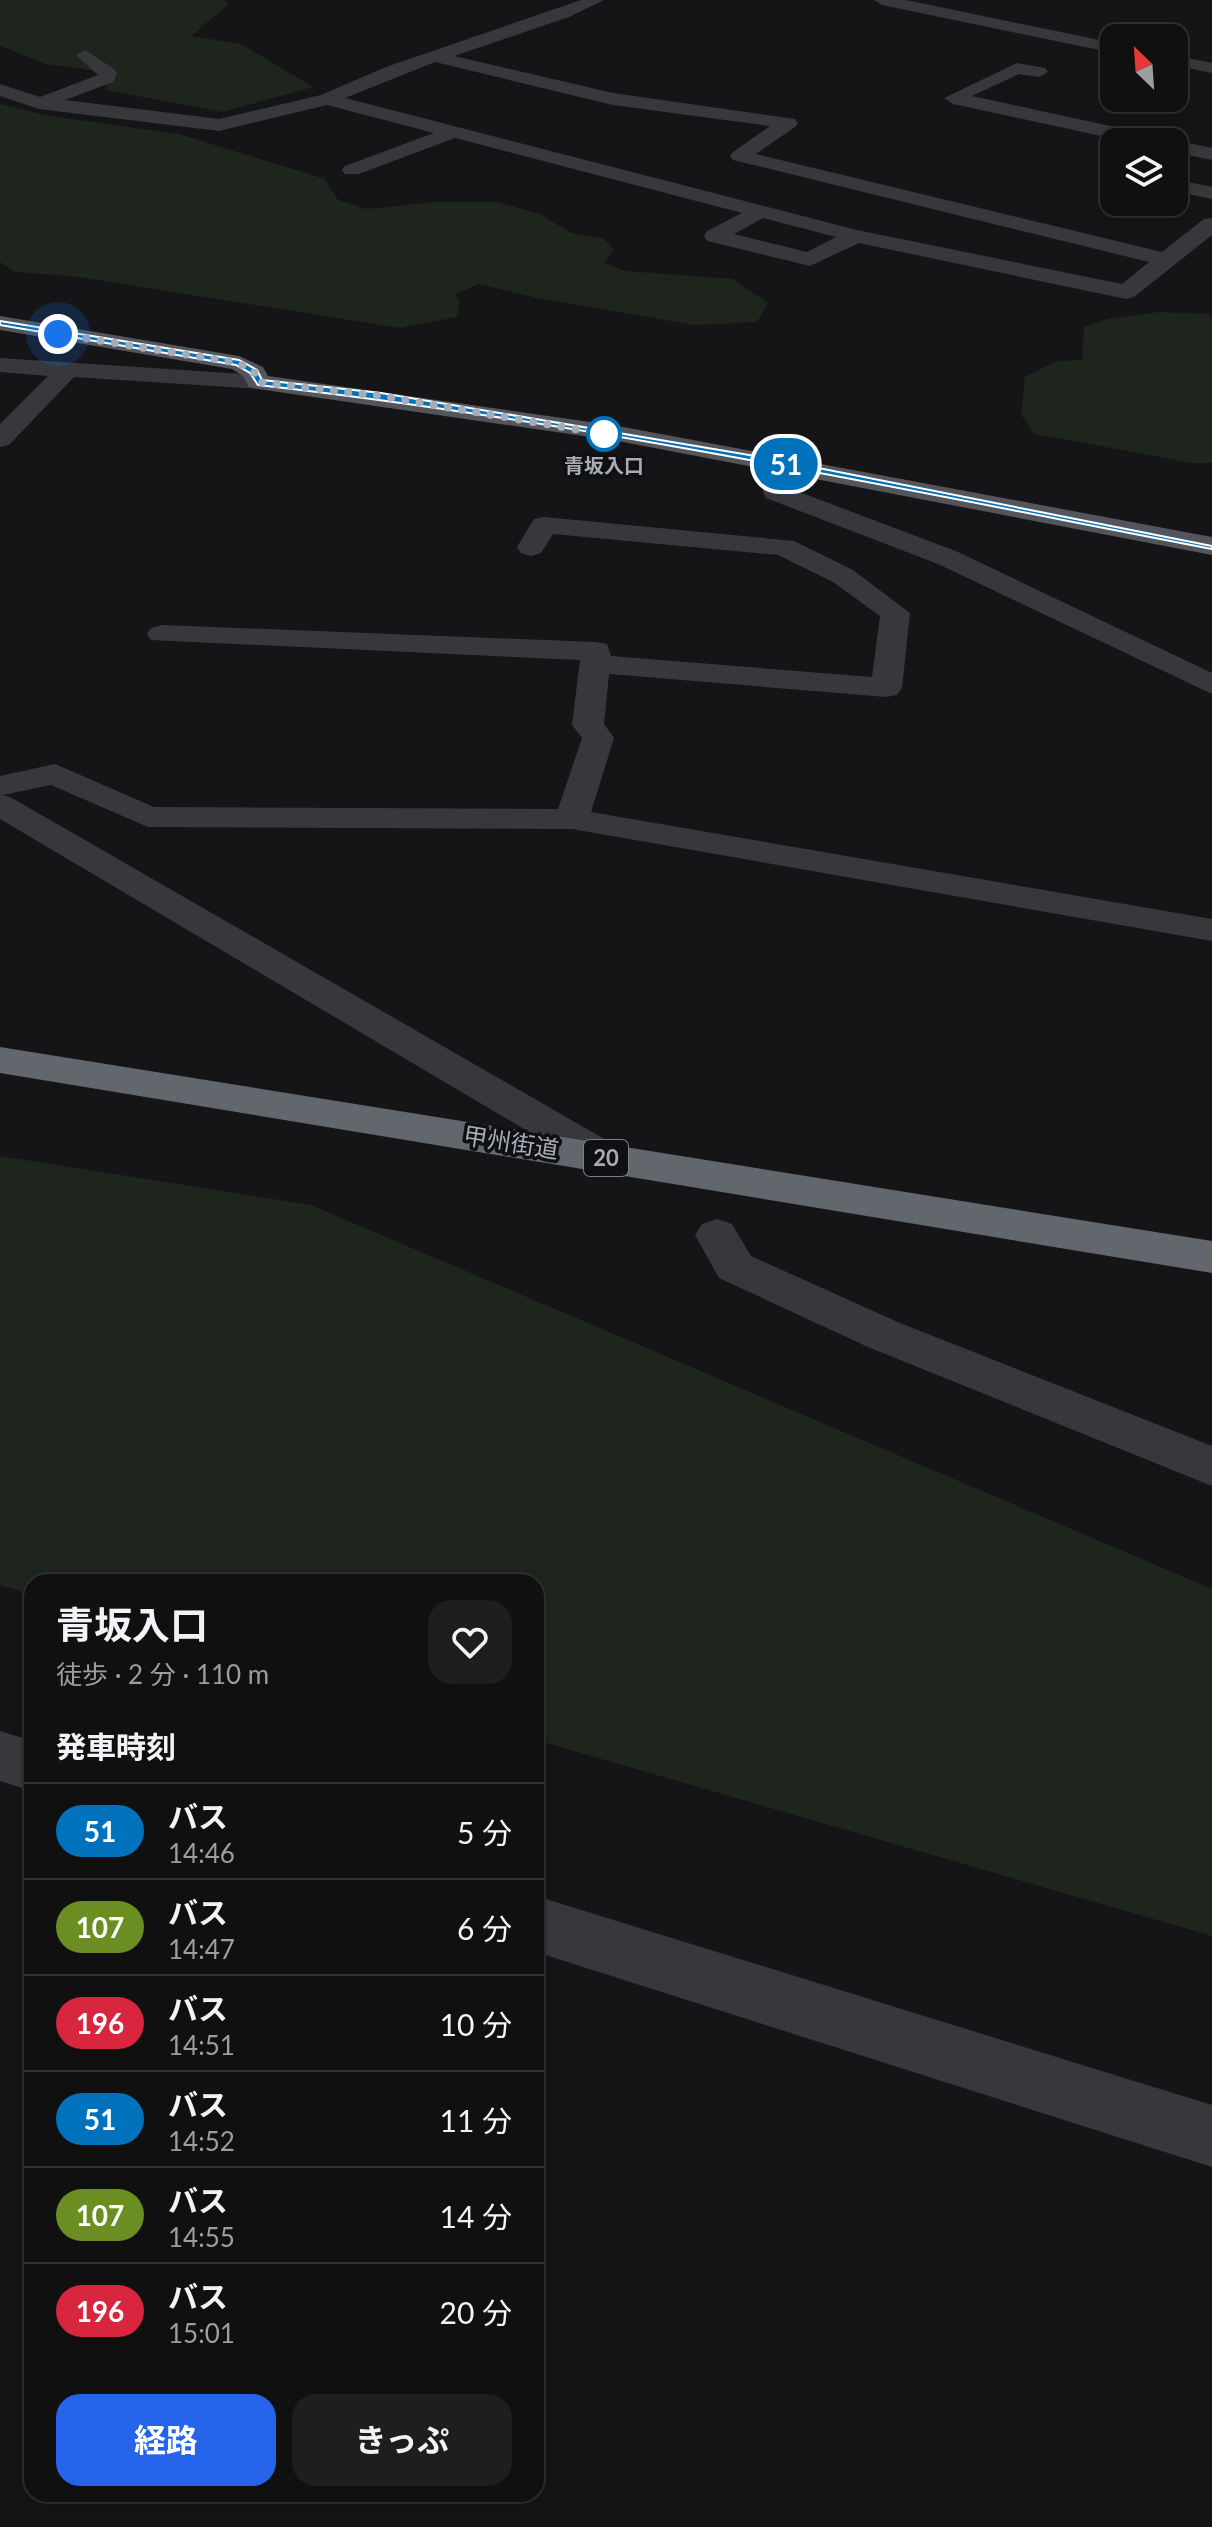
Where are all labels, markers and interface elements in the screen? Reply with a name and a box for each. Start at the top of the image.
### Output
north arrow [1100,24,1188,112]
map controls [1100,24,1188,216]
button: layers [1100,128,1188,216]
your location [38,314,78,354]
marker: 青坂入口 [587,417,621,451]
line badge: 51 [750,438,822,490]
text: 51 [770,447,802,481]
place label: 青坂入口 [564,453,644,477]
street label: 甲州街道 [462,1120,561,1163]
road number: 20 [584,1140,628,1176]
button: heart [428,1600,512,1684]
text: 青坂入口 [56,1601,208,1647]
text: 徒歩 · 2 分 · 110 m [56,1658,269,1690]
text: 発車時刻 [56,1728,176,1764]
text: バス [168,1798,228,1834]
text: 51 [84,1814,116,1848]
text: 5 分 [457,1814,512,1850]
text: 14:46 [168,1837,235,1869]
text: バス [168,1894,228,1930]
text: 107 [76,1910,124,1944]
text: 6 分 [457,1910,512,1946]
text: 14:47 [168,1933,235,1965]
text: バス [168,1990,228,2026]
text: 196 [76,2006,124,2040]
text: 10 分 [440,2006,512,2042]
text: 14:51 [168,2029,235,2061]
text: バス [168,2086,228,2122]
text: 51 [84,2102,116,2136]
text: 11 分 [440,2102,512,2138]
text: 14:52 [168,2125,235,2157]
text: バス [168,2182,228,2218]
text: 107 [76,2198,124,2232]
text: 14 分 [440,2198,512,2234]
text: 14:55 [168,2221,235,2253]
text: バス [168,2278,228,2314]
text: 196 [76,2294,124,2328]
text: 20 分 [440,2294,512,2330]
text: 15:01 [168,2317,235,2349]
button: 経路 [56,2394,276,2486]
button: きっぷ [292,2394,512,2486]

